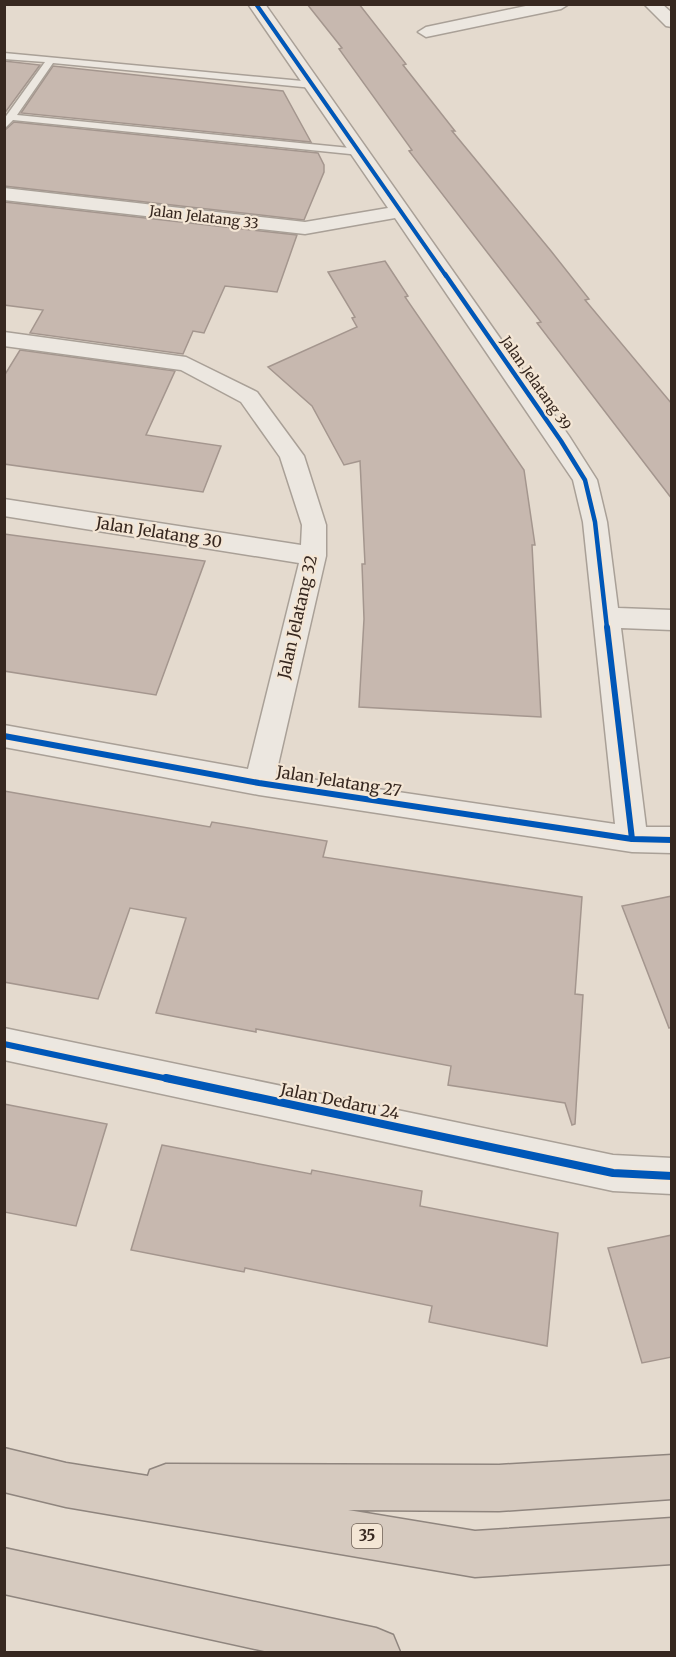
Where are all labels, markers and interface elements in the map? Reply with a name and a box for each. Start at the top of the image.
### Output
street label: Jalan Jelatang 33 [147,201,260,233]
street label: Jalan Jelatang 39 [496,332,575,433]
street label: Jalan Jelatang 30 [94,512,223,552]
street label: Jalan Jelatang 32 [273,553,321,682]
street label: Jalan Jelatang 27 [274,761,403,801]
street label: Jalan Dedaru 24 [278,1078,402,1123]
road number: 35 [352,1524,382,1548]

